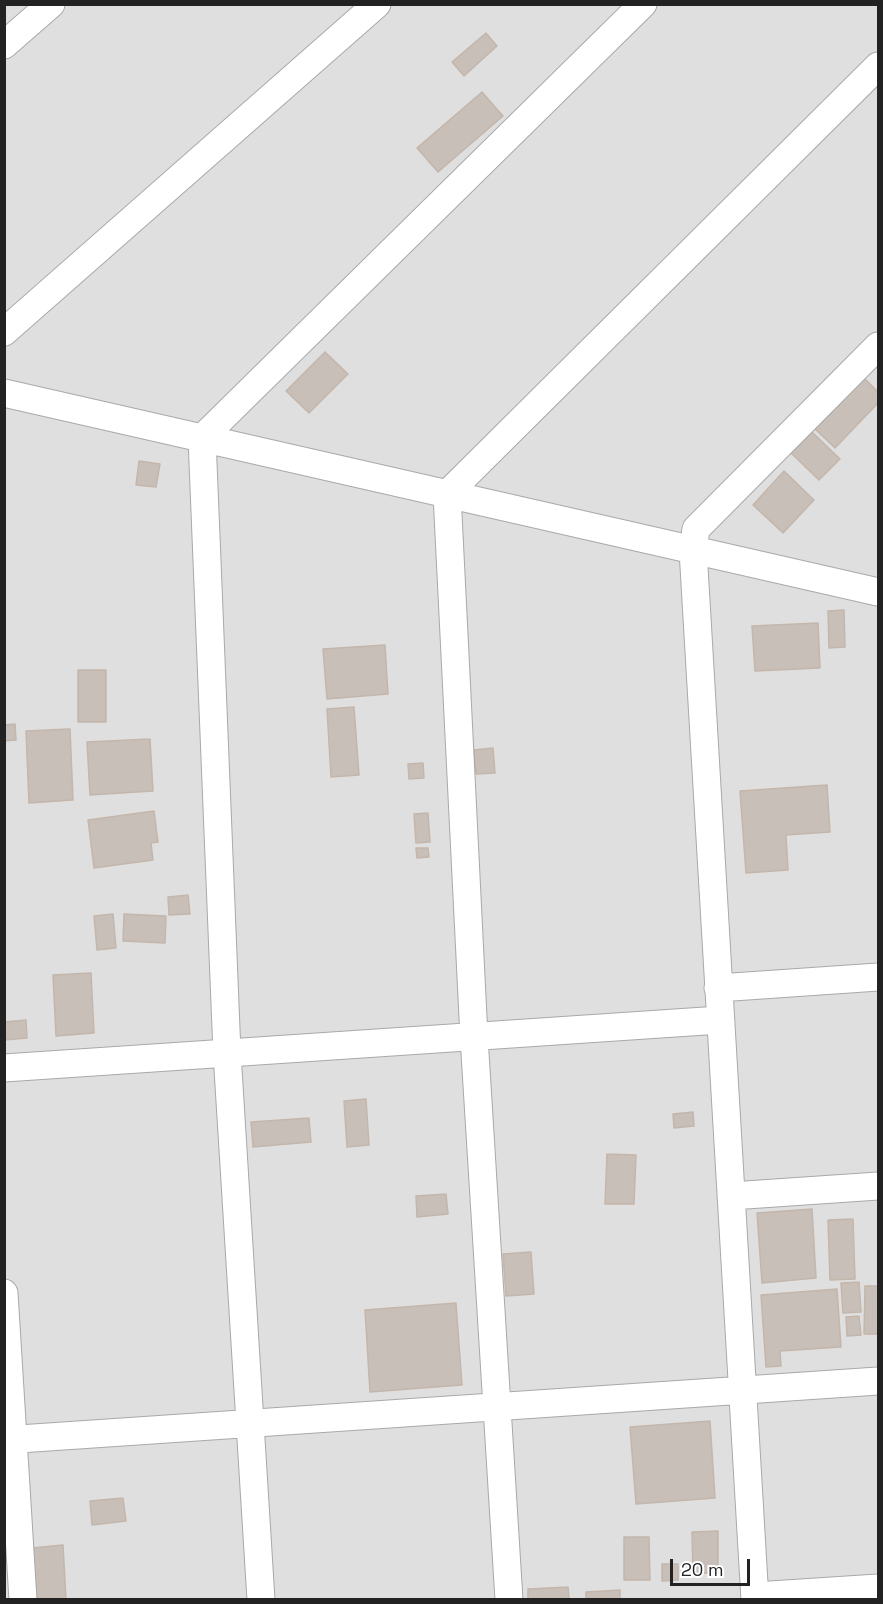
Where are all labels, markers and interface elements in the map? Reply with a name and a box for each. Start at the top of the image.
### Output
scale bar [673,1547,752,1585]
text: 20 m [681,1558,724,1581]

